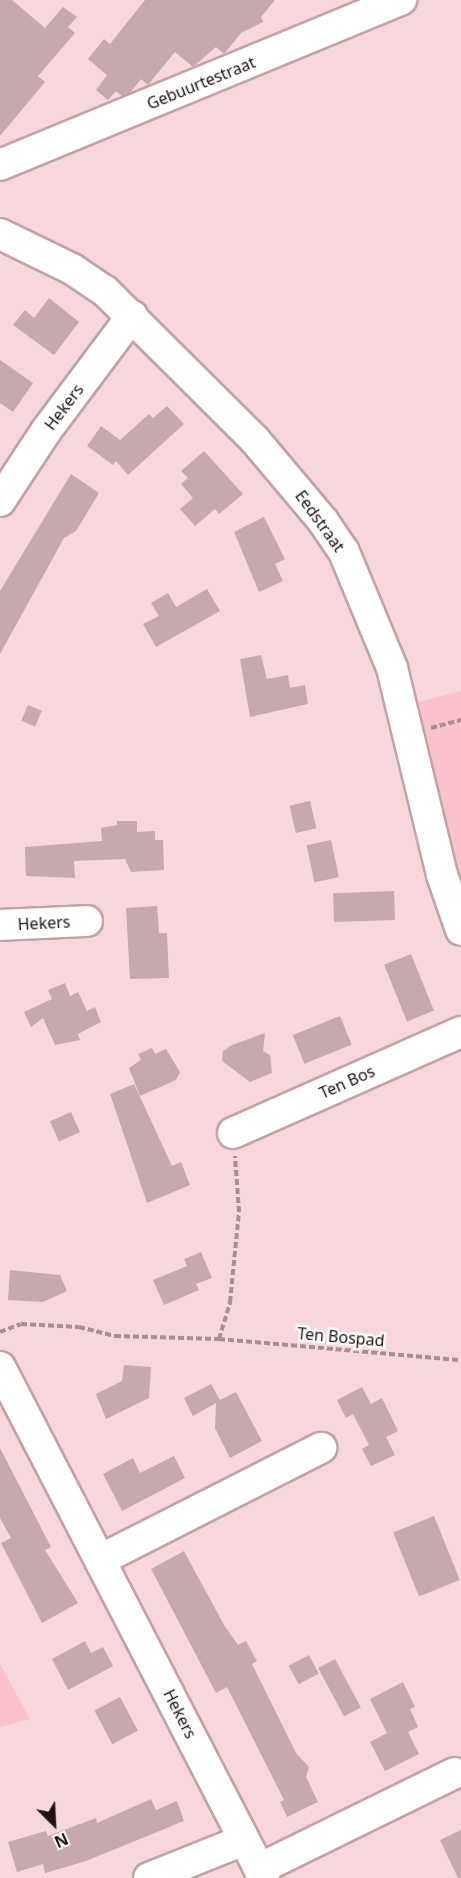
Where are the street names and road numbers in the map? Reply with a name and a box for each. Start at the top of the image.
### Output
street label: Gebuurtestraat [144,53,258,113]
street label: Hekers [40,380,88,434]
street label: Eedstraat [291,487,349,555]
street label: Hekers [17,912,71,934]
street label: Ten Bos [316,1061,378,1103]
street label: Ten Bospad [297,1324,385,1350]
street label: Hekers [159,1686,201,1742]

